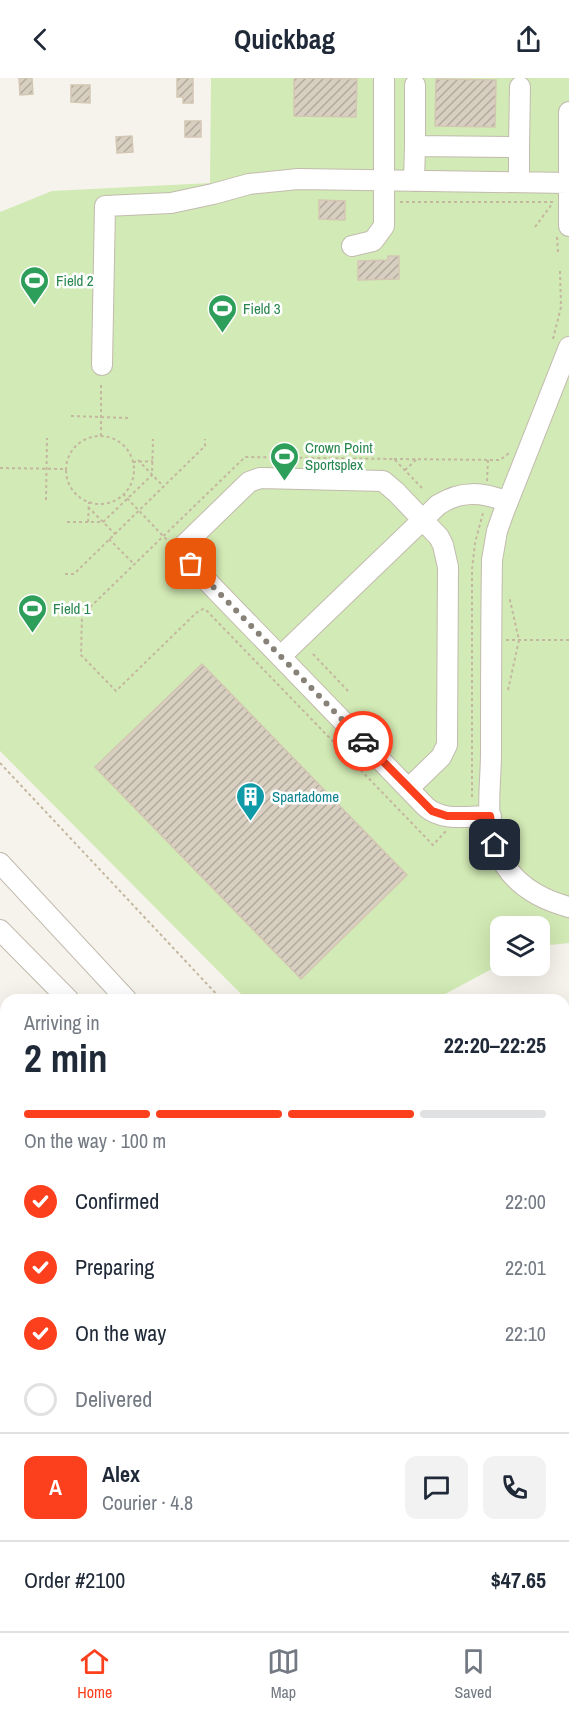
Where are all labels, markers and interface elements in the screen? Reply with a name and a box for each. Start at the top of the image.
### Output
text: Quickbag [234,21,335,57]
icon: back [24,23,57,56]
icon: share [512,23,545,56]
sports icon: Field 2 [19,264,51,306]
place label: Field 2 [56,270,94,291]
sports icon: Field 3 [206,292,238,334]
place label: Field 3 [243,298,281,319]
place label: Crown Point Sportsplex [305,437,373,475]
sports icon: Crown Point Sportsplex [268,440,300,482]
pin [165,538,216,589]
icon: bag [174,547,207,580]
sports icon: Field 1 [16,592,48,634]
place label: Field 1 [53,598,91,619]
courier [333,711,393,771]
icon: car [347,725,380,758]
building icon: Spartadome [235,780,267,822]
place label: Spartadome [272,786,339,807]
pin [469,819,520,870]
icon: home [478,828,511,861]
map controls [490,916,550,976]
button: layers [490,916,550,976]
text: Arriving in [24,1009,100,1036]
text: 22:20–22:25 [444,1030,546,1060]
text: 2 min [24,1032,108,1084]
text: On the way · 100 m [24,1127,166,1154]
icon: check [24,1185,57,1218]
text: Confirmed [75,1186,159,1216]
text: 22:00 [505,1188,546,1215]
icon: check [24,1251,57,1284]
text: Preparing [75,1252,154,1282]
text: 22:01 [505,1254,546,1281]
icon: check [24,1317,57,1350]
text: On the way [75,1318,166,1348]
text: 22:10 [505,1320,546,1347]
text: Delivered [75,1384,152,1414]
button: chat [405,1456,468,1519]
button: phone [483,1456,546,1519]
text: Alex [102,1459,140,1489]
text: A [49,1472,62,1502]
text: Courier · 4.8 [102,1489,193,1516]
text: Order #2100 [24,1565,125,1595]
text: $47.65 [491,1565,546,1595]
tab: Home [77,1645,112,1703]
tab: Map [267,1645,300,1703]
tab: Saved [454,1645,492,1703]

